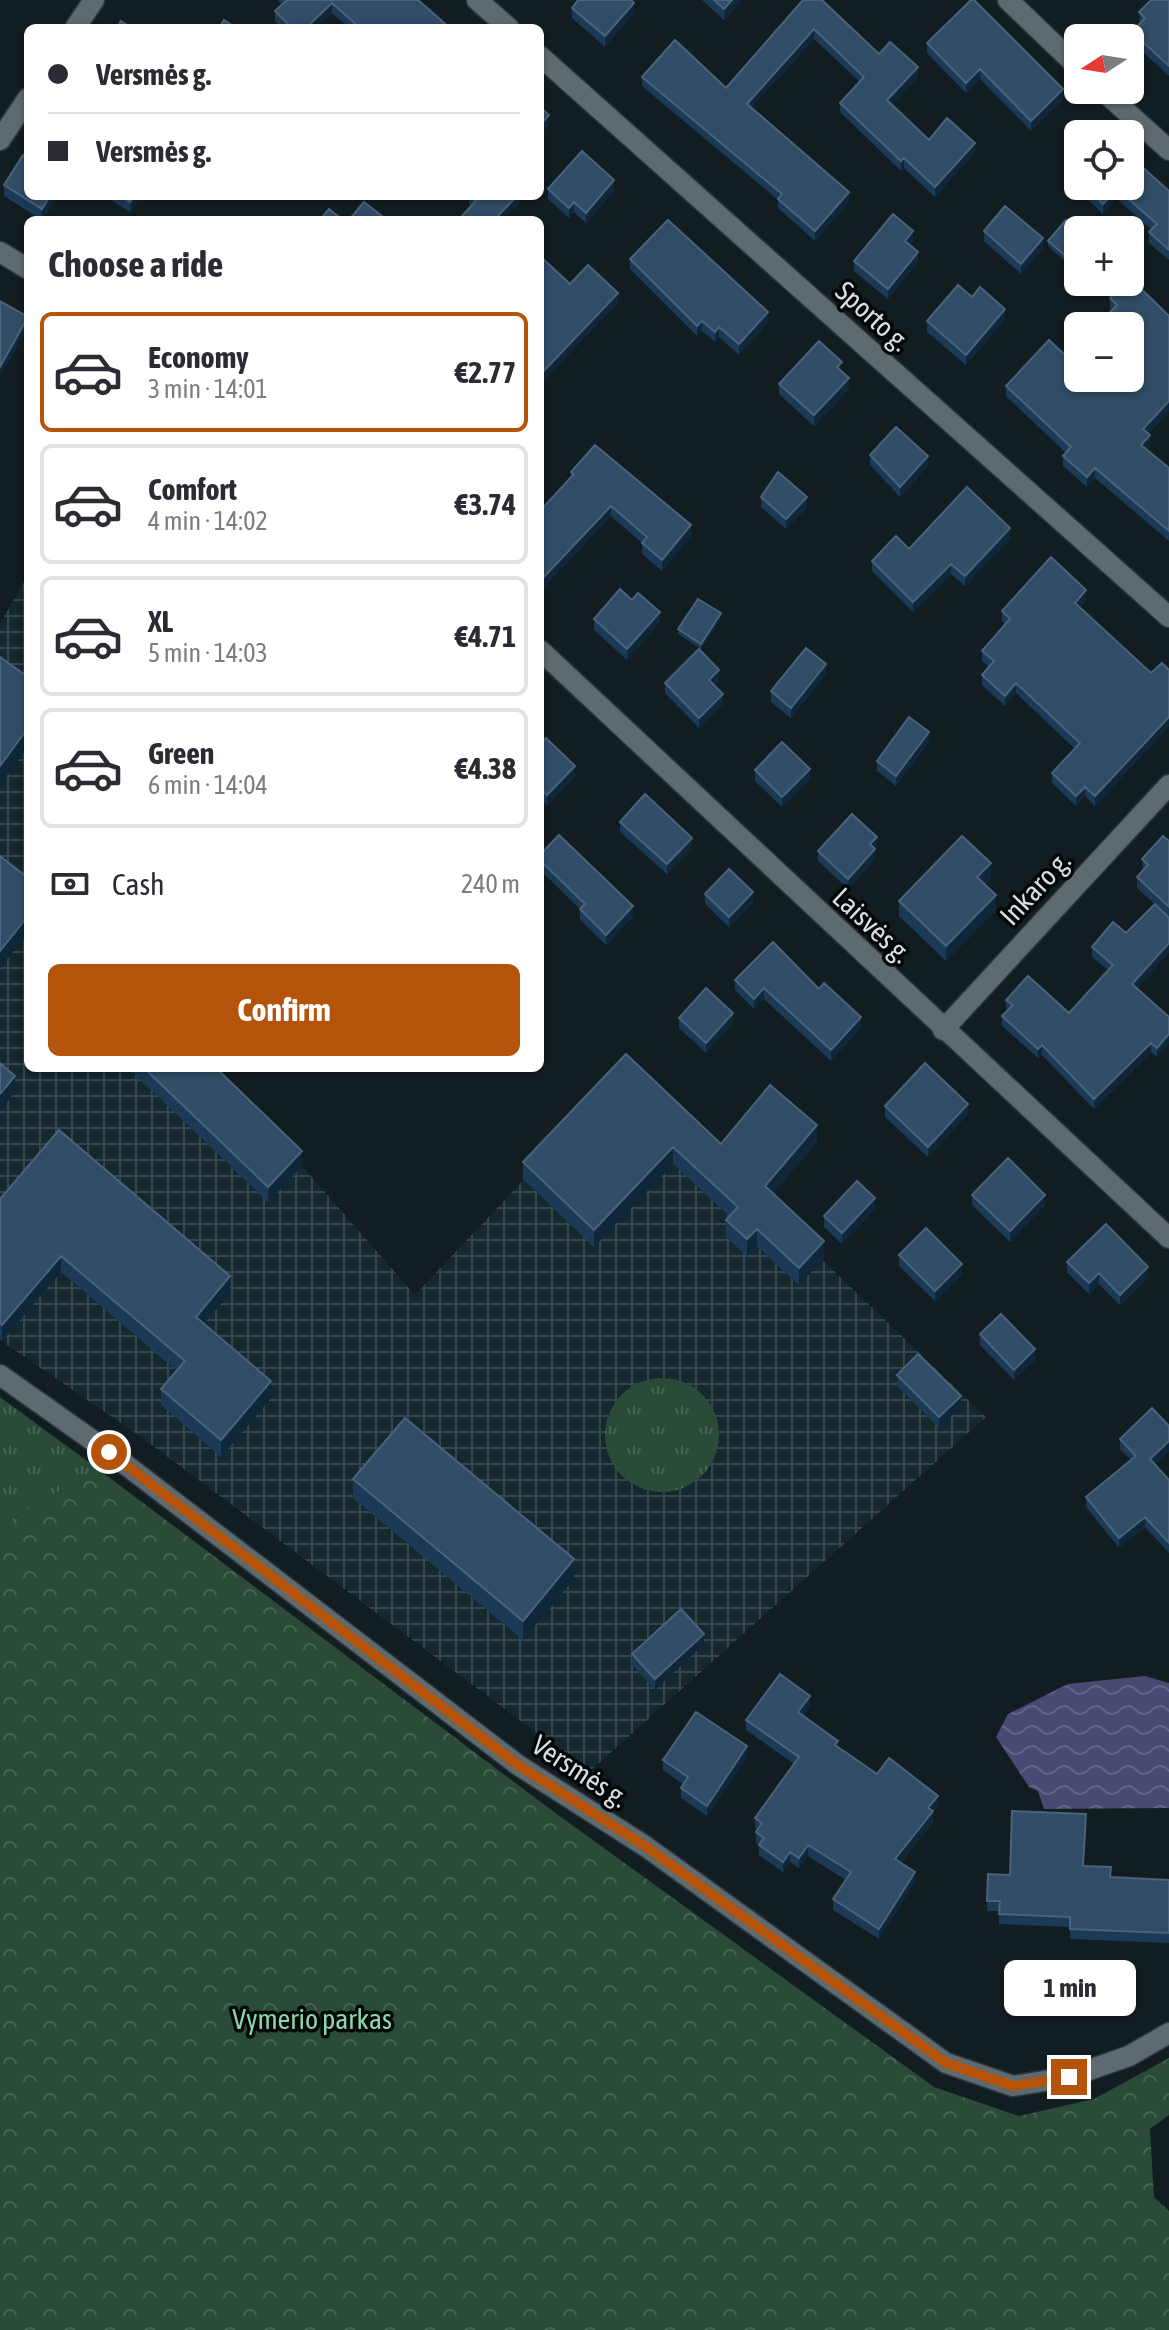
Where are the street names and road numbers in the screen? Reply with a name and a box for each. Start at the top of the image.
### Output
street label: Sporto g. [830,275,916,357]
street label: Inkaro g. [993,845,1077,931]
street label: Laisvės g. [826,881,918,969]
street label: Versmės g. [526,1728,634,1814]

